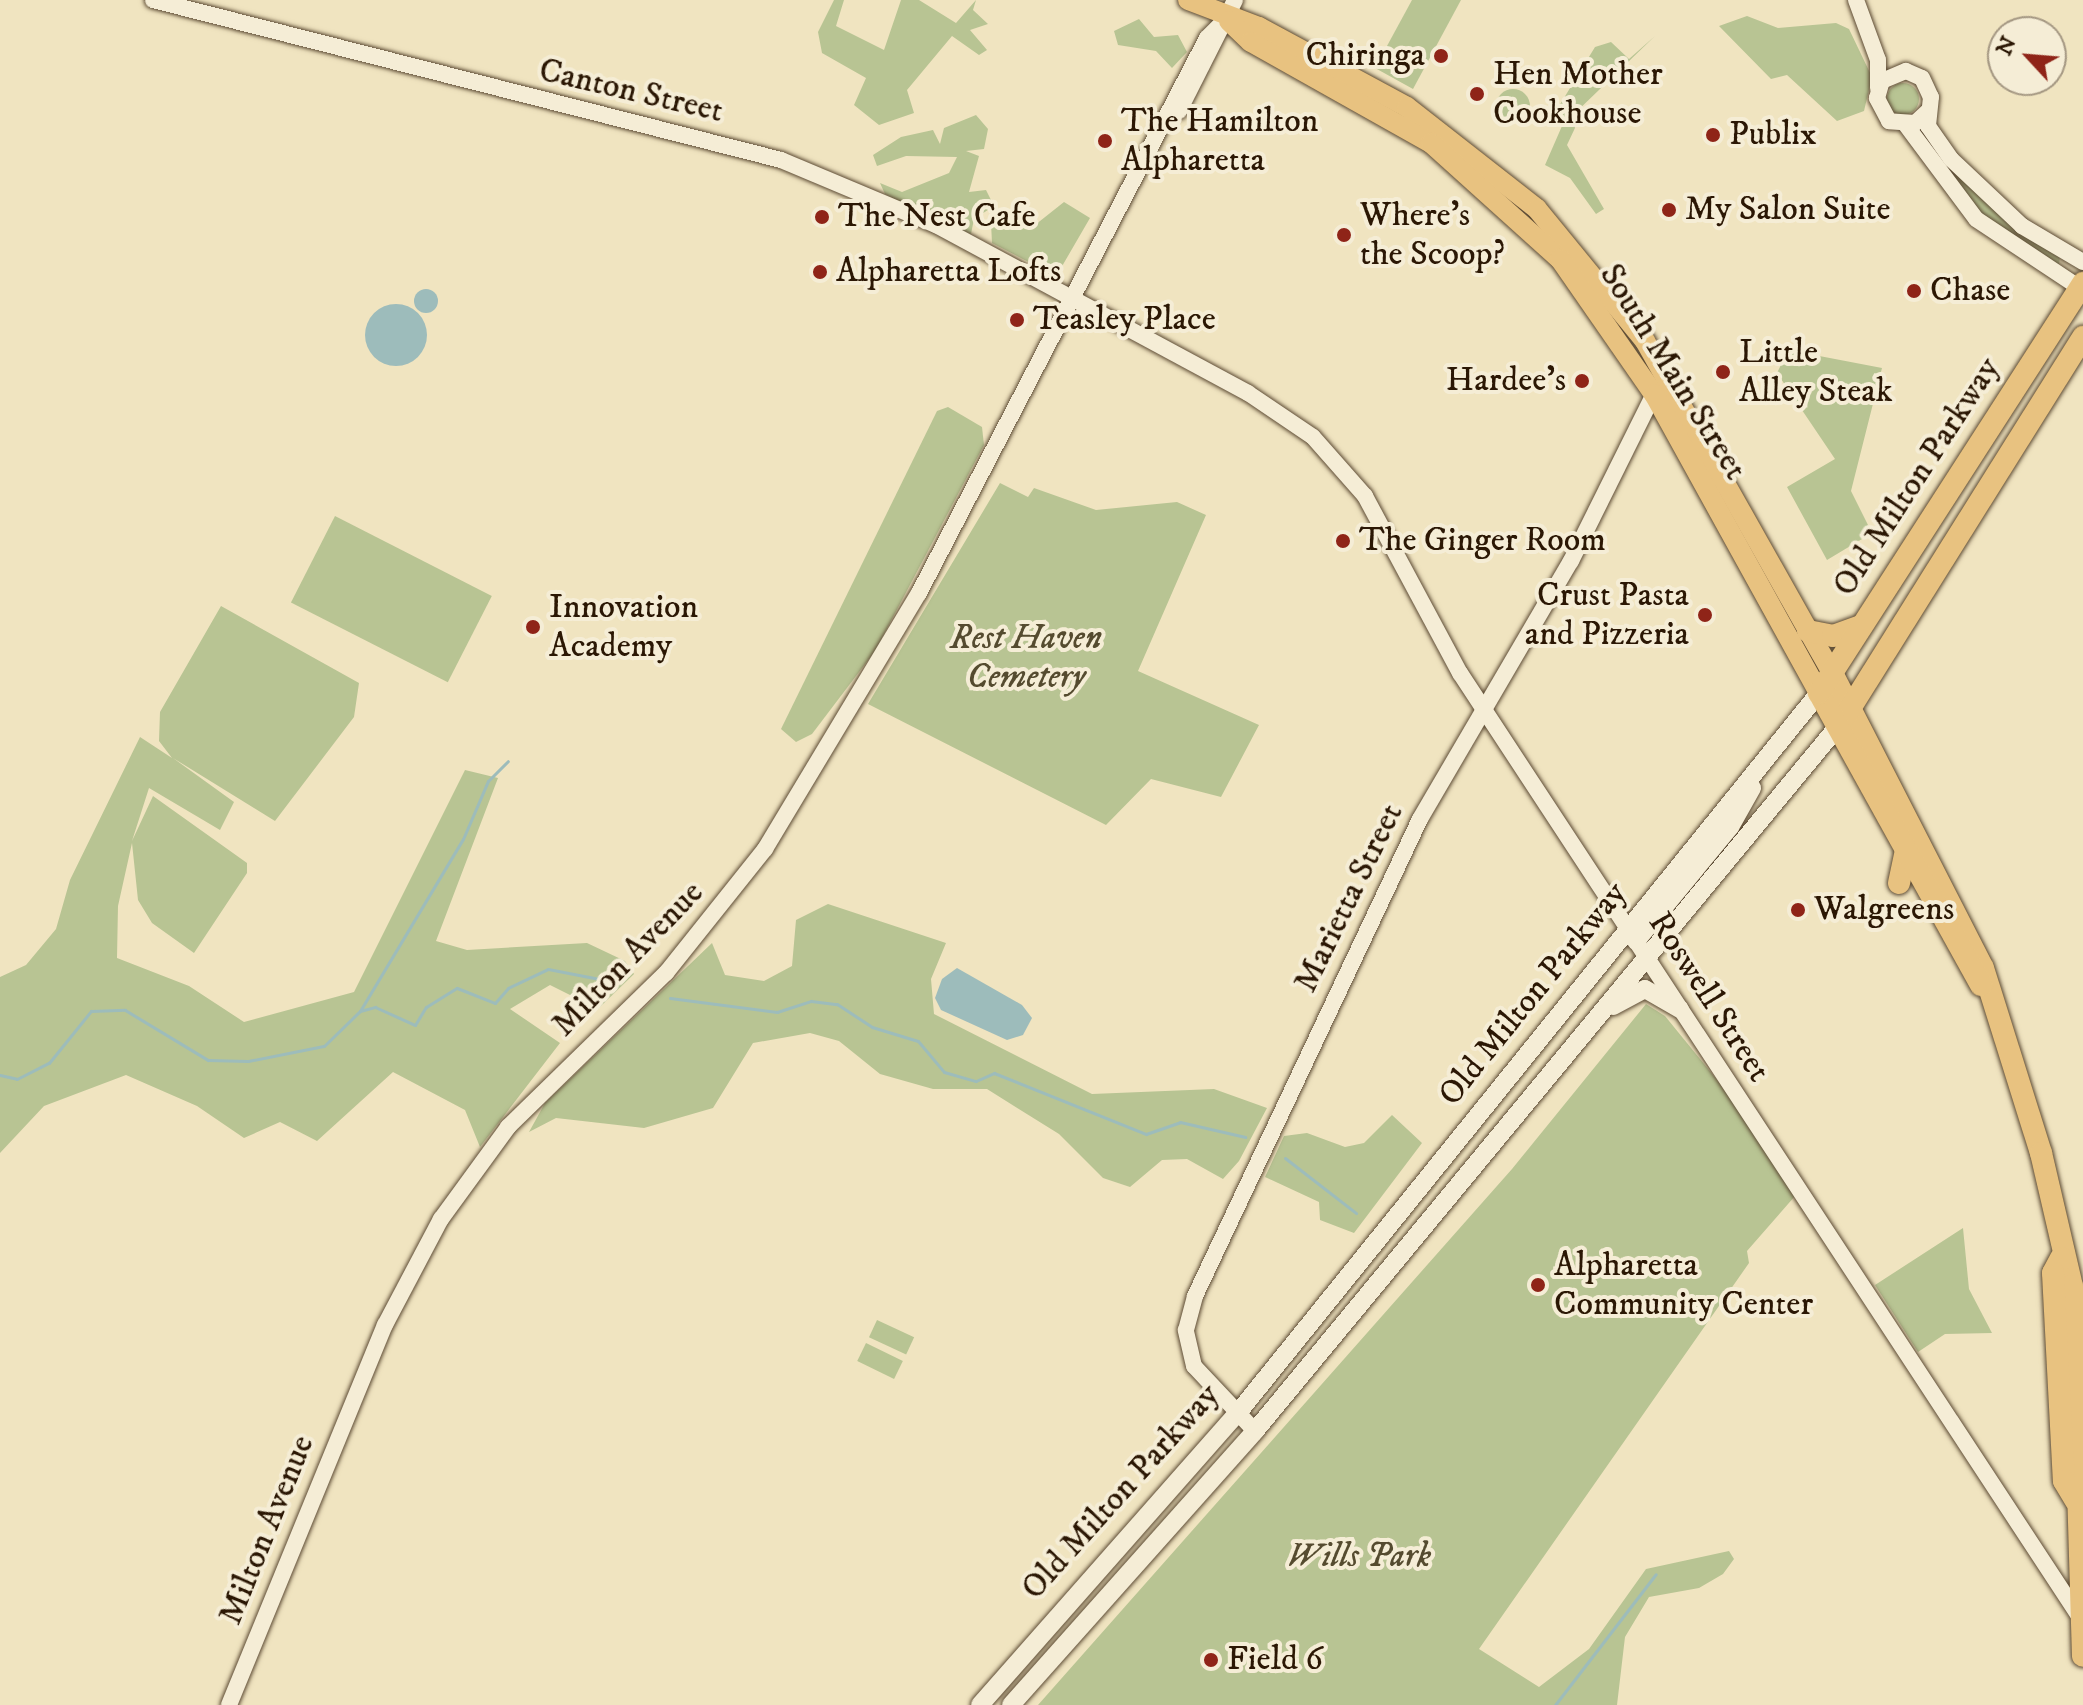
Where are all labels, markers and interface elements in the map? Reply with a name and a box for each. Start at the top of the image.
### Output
north arrow [1987,16,2067,96]
text: N [1991,32,2023,60]
place label: Chiringa [1306,36,1425,76]
marker: Chiringa [1432,47,1450,65]
street label: Canton Street [535,50,727,132]
place label: Hen Mother Cookhouse [1493,54,1663,134]
marker: Hen Mother Cookhouse [1468,85,1486,103]
place label: The Hamilton Alpharetta [1121,101,1318,180]
place label: Publix [1729,115,1817,155]
marker: Publix [1704,126,1722,144]
marker: The Hamilton Alpharetta [1096,132,1114,150]
place label: My Salon Suite [1685,190,1891,230]
place label: Where's the Scoop? [1360,195,1505,274]
place label: The Nest Cafe [838,197,1036,237]
marker: My Salon Suite [1660,201,1678,219]
marker: The Nest Cafe [813,208,831,226]
marker: Where's the Scoop? [1335,226,1353,244]
place label: Alpharetta Lofts [836,252,1061,292]
street label: South Main Street [1590,257,1756,487]
marker: Alpharetta Lofts [811,263,829,281]
place label: Chase [1930,271,2010,311]
marker: Chase [1905,282,1923,300]
place label: Teasley Place [1033,300,1216,340]
marker: Teasley Place [1008,311,1026,329]
place label: Little Alley Steak [1739,332,1893,412]
street label: Old Milton Parkway [1825,350,2009,604]
place label: Hardee's [1446,361,1566,401]
marker: Little Alley Steak [1714,363,1732,381]
marker: Hardee's [1573,372,1591,390]
place label: The Ginger Room [1359,521,1606,561]
marker: The Ginger Room [1334,532,1352,550]
place label: Crust Pasta and Pizzeria [1525,575,1689,654]
place label: Innovation Academy [549,587,698,666]
marker: Crust Pasta and Pizzeria [1696,606,1714,624]
marker: Innovation Academy [524,618,542,636]
park label: Rest Haven Cemetery [950,618,1102,698]
street label: Marietta Street [1286,797,1412,999]
street label: Milton Avenue [544,873,712,1045]
street label: Old Milton Parkway [1430,874,1636,1114]
place label: Walgreens [1814,890,1954,930]
marker: Walgreens [1789,901,1807,919]
street label: Roswell Street [1639,904,1779,1090]
place label: Alpharetta Community Center [1554,1245,1813,1324]
marker: Alpharetta Community Center [1529,1276,1547,1294]
street label: Old Milton Parkway [1013,1376,1229,1608]
street label: Milton Avenue [211,1429,323,1631]
park label: Wills Park [1287,1537,1431,1577]
place label: Field 6 [1227,1640,1323,1680]
marker: Field 6 [1202,1651,1220,1669]

